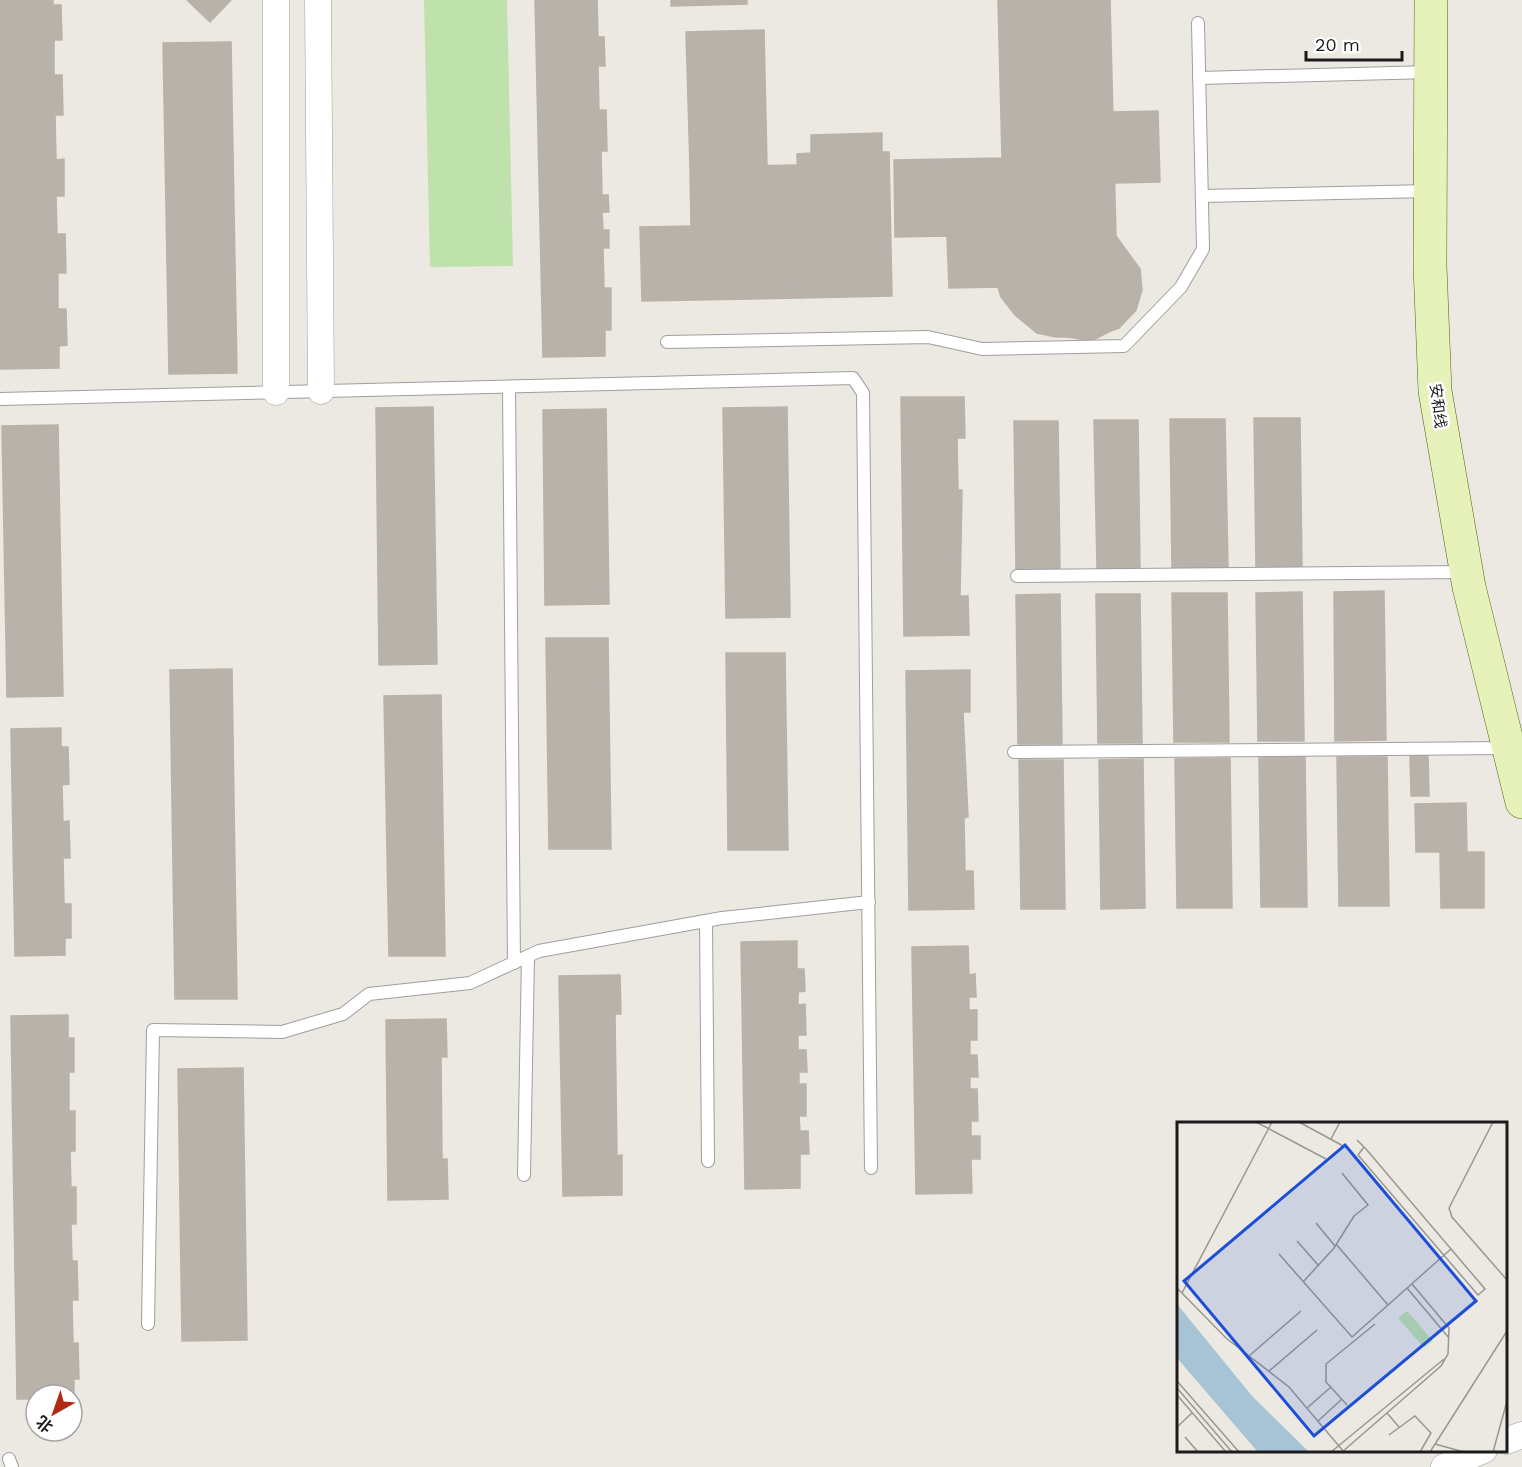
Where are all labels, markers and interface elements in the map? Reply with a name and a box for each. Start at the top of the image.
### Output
scale bar [1306,24,1402,62]
text: 20 m [1315,34,1360,55]
street label: 安和线 [1426,383,1450,429]
inset map [1177,1122,1507,1452]
north arrow [24,1383,84,1443]
text: 北 [32,1412,57,1437]

